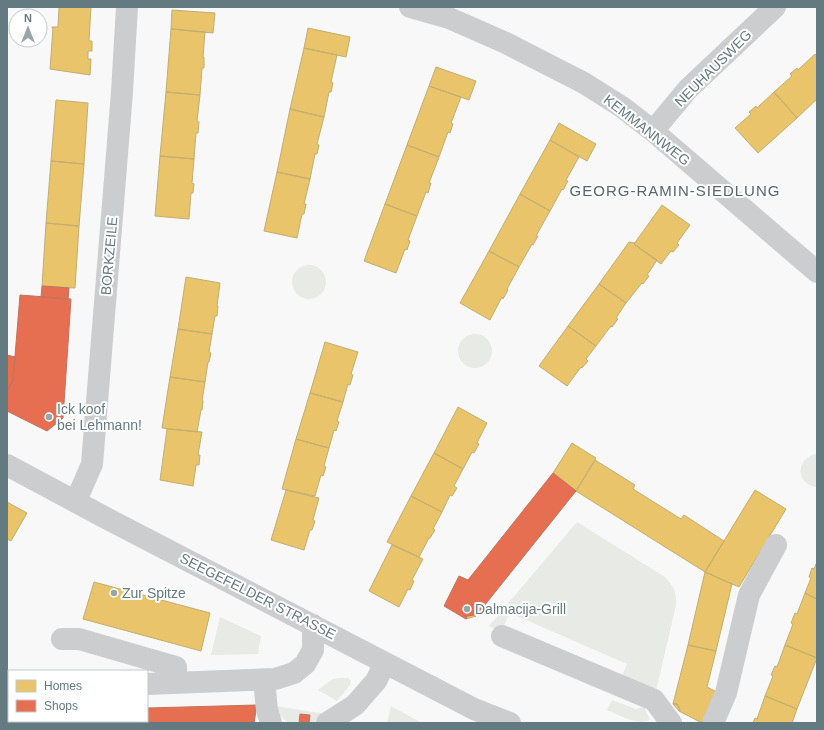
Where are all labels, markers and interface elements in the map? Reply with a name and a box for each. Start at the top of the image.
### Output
north arrow [8,8,48,48]
text: N [24,12,32,24]
street label: NEUHAUSWEG [671,26,755,110]
street label: KEMMANNWEG [601,91,693,169]
district label: GEORG-RAMIN-SIEDLUNG [570,182,780,199]
street label: BORKZEILE [98,216,120,296]
place label: Ick koof bei Lehmann! [57,401,142,433]
marker: Ick koof bei Lehmann! [44,412,54,422]
street label: SEEGEFELDER STRASSE [177,550,339,642]
place label: Zur Spitze [122,585,186,601]
marker: Zur Spitze [109,588,119,598]
place label: Dalmacija-Grill [475,601,566,617]
marker: Dalmacija-Grill [462,604,472,614]
legend [8,670,148,722]
text: Homes [44,679,82,693]
text: Shops [44,699,78,713]

